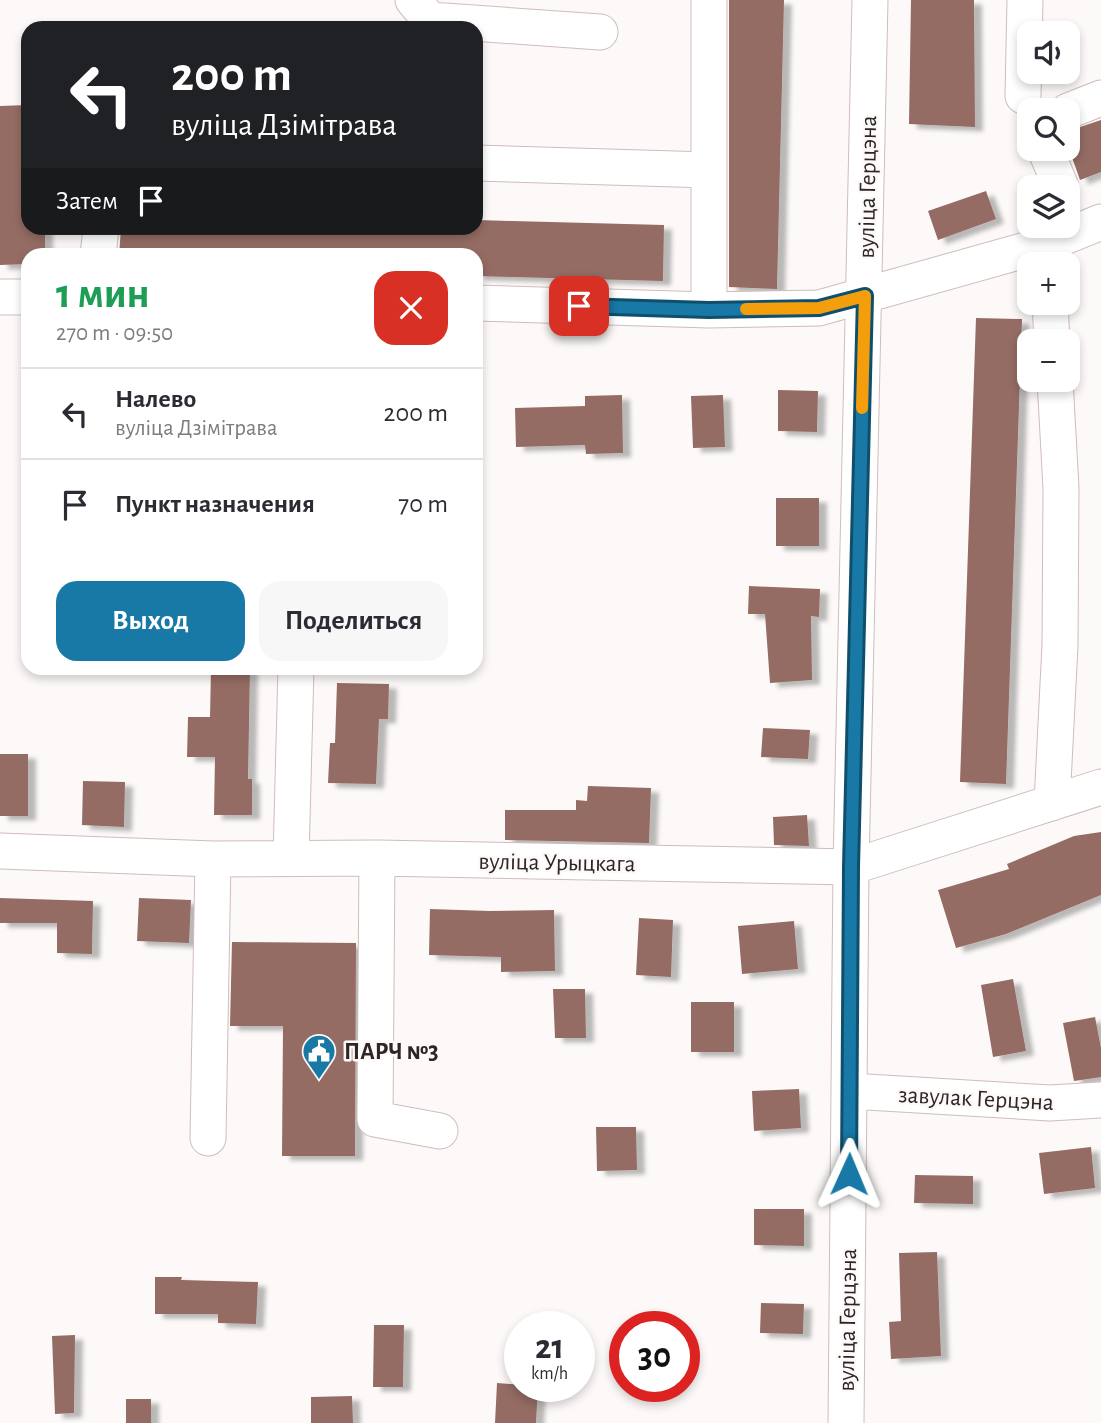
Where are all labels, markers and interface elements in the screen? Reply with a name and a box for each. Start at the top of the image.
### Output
map controls [1017,21,1080,392]
button: sound [1017,21,1080,84]
icon: left [56,49,147,140]
text: 200 m [171,51,292,100]
button: search [1017,98,1080,161]
text: вуліца Дзімітрава [171,109,397,141]
street label: вуліца Герцэна [855,115,881,259]
button: layers [1017,175,1080,238]
icon: arrive [132,182,170,220]
text: Затем [56,188,118,214]
button: + [1017,252,1080,315]
button: close [374,271,448,345]
text: 1 мин [56,273,150,315]
pin [549,276,609,336]
icon: arrive [560,287,598,325]
text: 270 m · 09:50 [56,322,173,345]
button: − [1017,329,1080,392]
text: Налево [115,386,196,412]
icon: left [56,395,94,433]
text: 200 m [384,400,448,426]
text: вуліца Дзімітрава [115,417,277,440]
icon: arrive [56,486,94,524]
text: Пункт назначения [115,491,315,517]
text: 70 m [398,491,448,517]
button: Выход [56,581,245,661]
button: Поделиться [259,581,448,661]
street label: вуліца Урыцкага [478,850,636,876]
public building icon: ПАРЧ №3 [300,1032,338,1081]
place label: ПАРЧ №3 [344,1040,439,1064]
street label: завулак Герцэна [897,1083,1054,1115]
position arrow [812,1137,886,1211]
street label: вуліца Герцэна [835,1248,861,1392]
speed limit sign: 30 [609,1311,700,1402]
text: 21 [535,1330,564,1365]
text: km/h [531,1365,568,1383]

